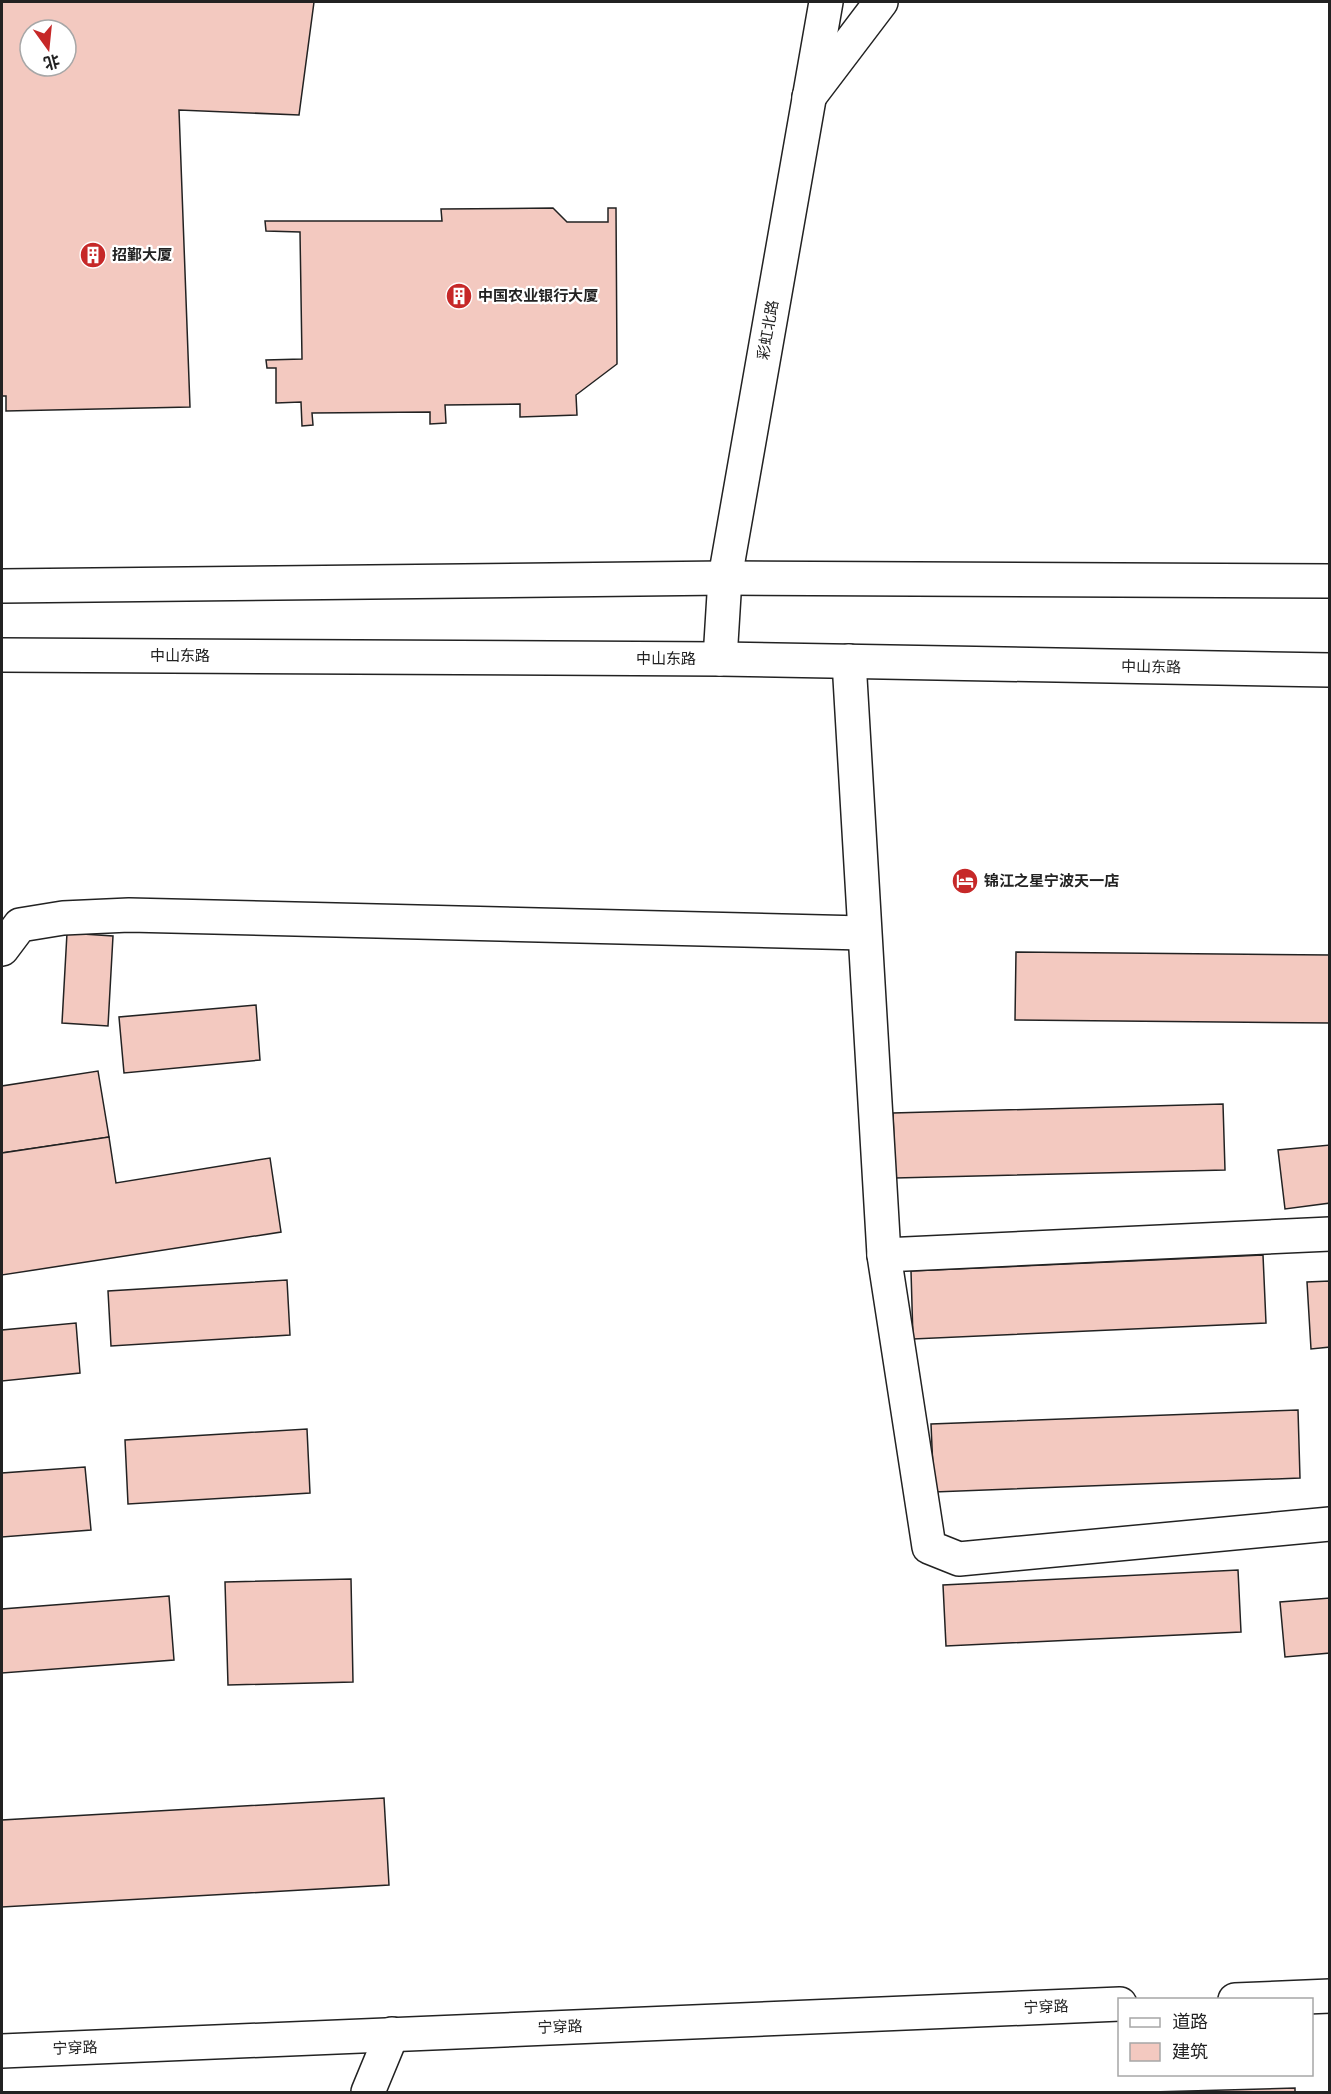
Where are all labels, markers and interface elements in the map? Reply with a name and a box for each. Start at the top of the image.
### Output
north arrow [18,18,78,78]
text: 北 [41,50,62,73]
building icon: 招鄞大厦 [78,240,108,270]
place label: 招鄞大厦 [112,246,172,264]
building icon: 中国农业银行大厦 [444,281,474,311]
place label: 中国农业银行大厦 [478,287,598,305]
street label: 彩虹北路 [754,299,782,361]
street label: 中山东路 [150,647,210,665]
street label: 中山东路 [636,650,696,668]
street label: 中山东路 [1121,657,1181,677]
hotel icon: 锦江之星宁波天一店 [950,866,980,896]
place label: 锦江之星宁波天一店 [984,872,1119,890]
street label: 宁穿路 [1023,1997,1069,2017]
legend [1118,1998,1313,2076]
text: 道路 [1172,2011,1208,2033]
street label: 宁穿路 [537,2017,583,2037]
street label: 宁穿路 [52,2038,98,2058]
text: 建筑 [1172,2041,1208,2063]

